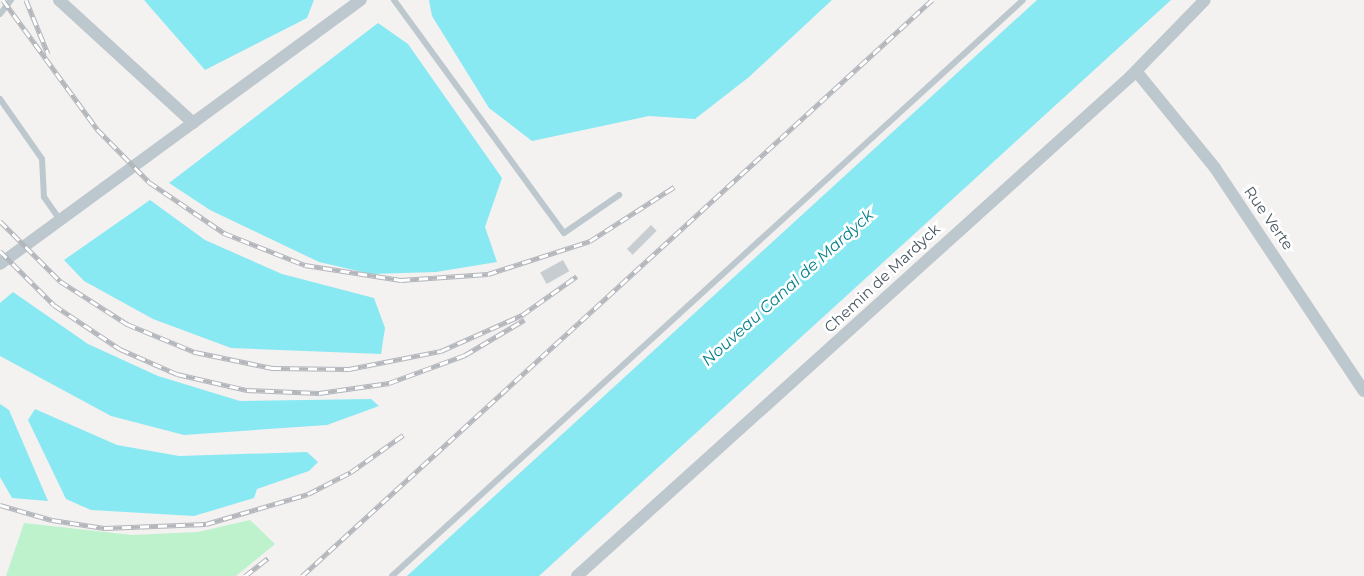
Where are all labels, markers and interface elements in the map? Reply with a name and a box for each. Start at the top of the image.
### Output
street label: Rue Verte [1240,183,1298,253]
water label: Nouveau Canal de Mardyck [698,206,878,370]
street label: Chemin de Mardyck [821,220,943,336]

